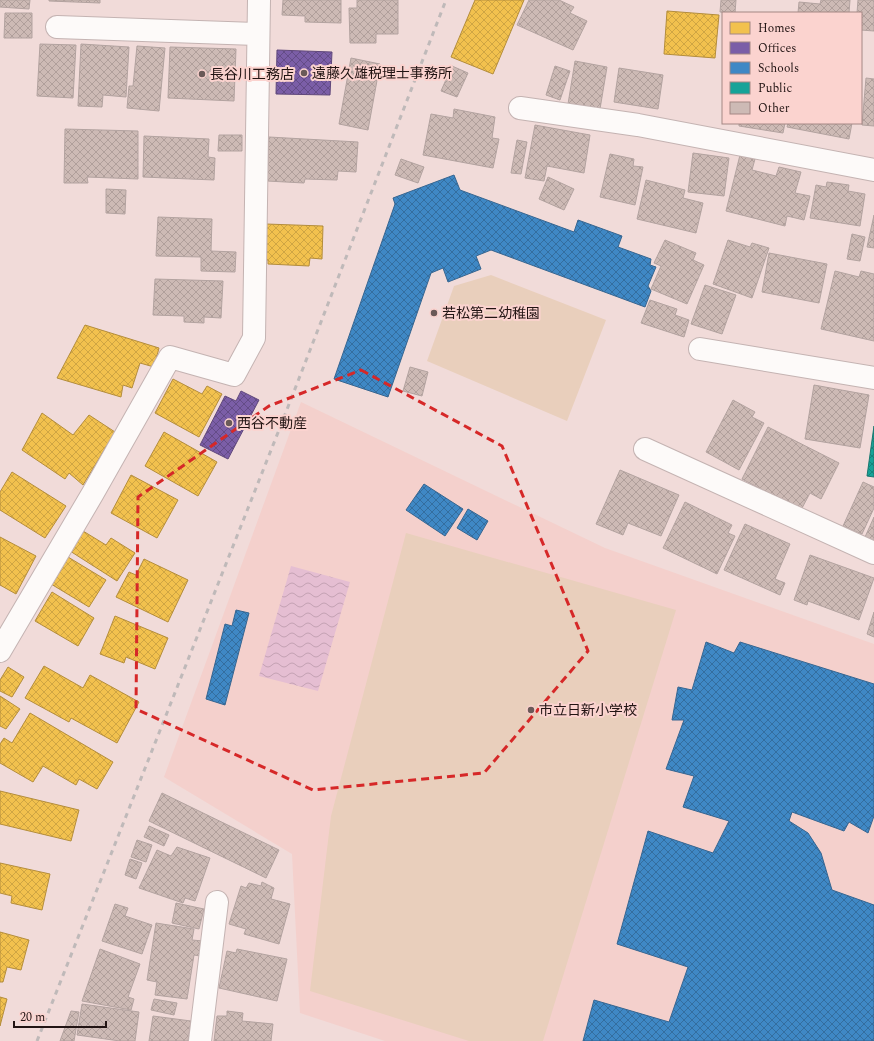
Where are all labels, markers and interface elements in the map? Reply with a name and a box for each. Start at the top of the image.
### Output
legend [722,12,862,124]
text: Homes [758,19,796,38]
text: Offices [758,39,797,58]
text: Schools [758,59,799,78]
place label: 遠藤久雄税理士事務所 [312,63,452,84]
place label: 長谷川工務店 [210,64,294,85]
marker: 遠藤久雄税理士事務所 [299,68,309,78]
marker: 長谷川工務店 [197,69,207,79]
text: Public [758,79,792,98]
text: Other [758,99,790,118]
place label: 若松第二幼稚園 [442,303,540,324]
marker: 若松第二幼稚園 [429,308,439,318]
place label: 西谷不動産 [237,413,307,434]
marker: 西谷不動産 [224,418,234,428]
place label: 市立日新小学校 [539,700,637,721]
marker: 市立日新小学校 [526,705,536,715]
scale bar [14,1003,106,1029]
text: 20 m [20,1008,45,1027]

